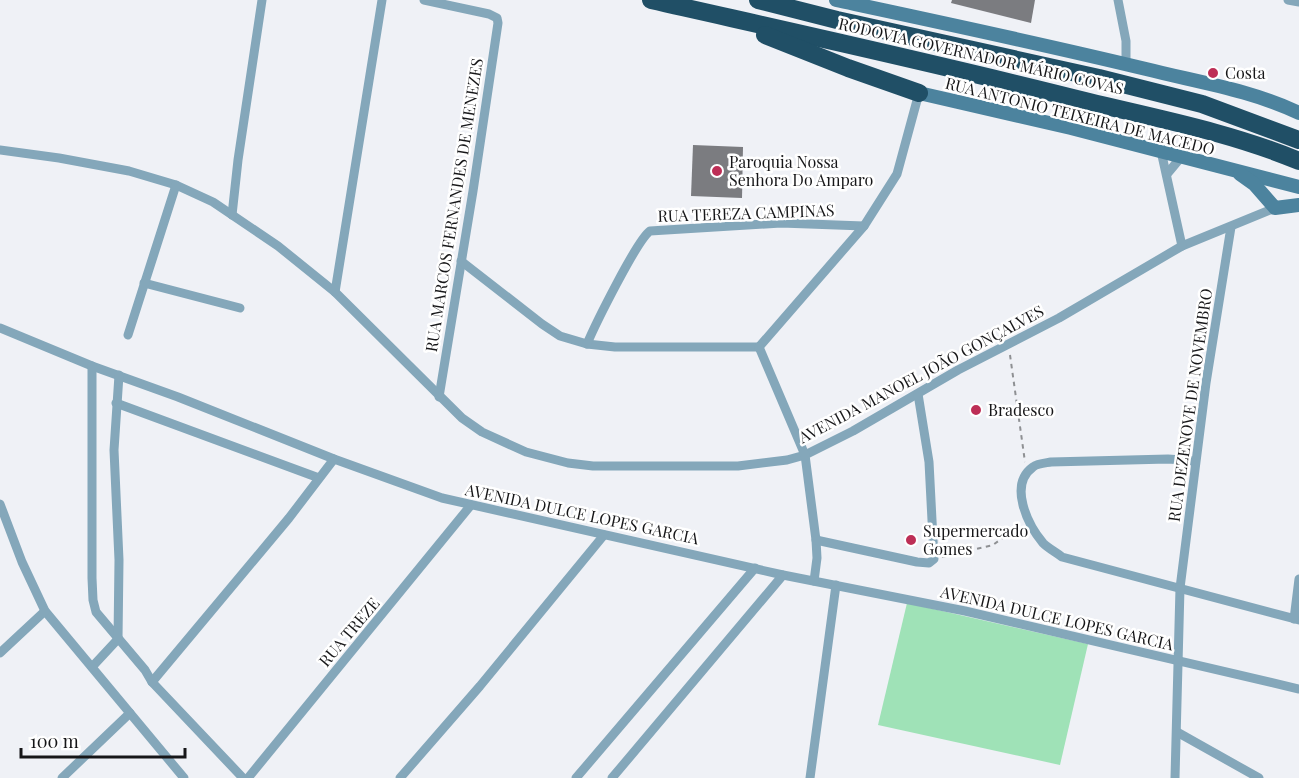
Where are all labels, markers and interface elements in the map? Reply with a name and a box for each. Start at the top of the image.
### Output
street label: RODOVIA GOVERNADOR MÁRIO COVAS [837,12,1126,99]
street label: RUA MARCOS FERNANDES DE MENEZES [420,56,487,353]
place label: Costa [1225,62,1266,83]
marker: Costa [1206,66,1220,80]
street label: RUA ANTONIO TEIXEIRA DE MACEDO [943,72,1217,159]
place label: Paroquia Nossa Senhora Do Amparo [729,151,873,190]
marker: Paroquia Nossa Senhora Do Amparo [710,164,724,178]
street label: RUA TEREZA CAMPINAS [657,199,835,226]
street label: RUA DEZENOVE DE NOVEMBRO [1163,287,1216,523]
street label: AVENIDA MANOEL JOÃO GONÇALVES [794,300,1047,448]
place label: Bradesco [988,399,1054,420]
marker: Bradesco [969,403,983,417]
street label: AVENIDA DULCE LOPES GARCIA [462,478,702,549]
place label: Supermercado Gomes [923,520,1029,559]
marker: Supermercado Gomes [904,533,918,547]
street label: AVENIDA DULCE LOPES GARCIA [938,580,1177,655]
street label: RUA TREZE [314,593,384,670]
scale bar [21,721,184,759]
text: 100 m [30,729,79,753]

